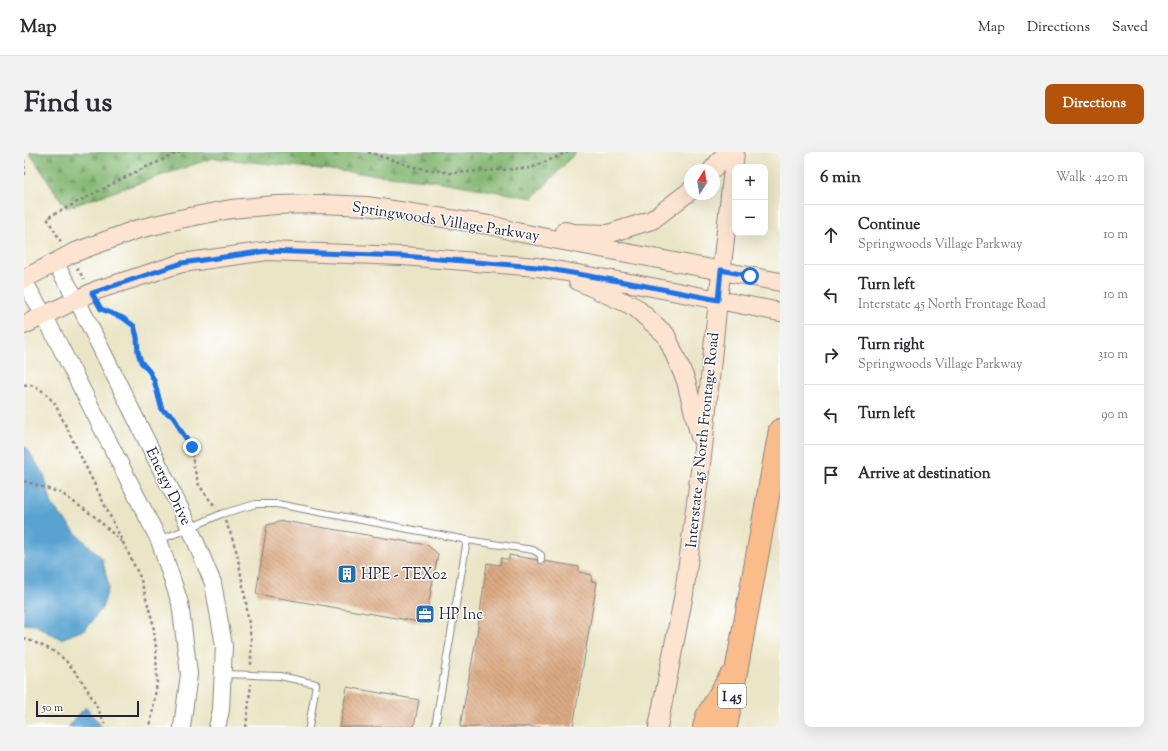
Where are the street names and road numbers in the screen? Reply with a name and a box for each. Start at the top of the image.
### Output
street label: Springwoods Village Parkway [350,197,542,248]
street label: Interstate 45 North Frontage Road [682,331,725,549]
street label: Energy Drive [140,444,196,529]
road number: I 45 [718,684,746,708]

